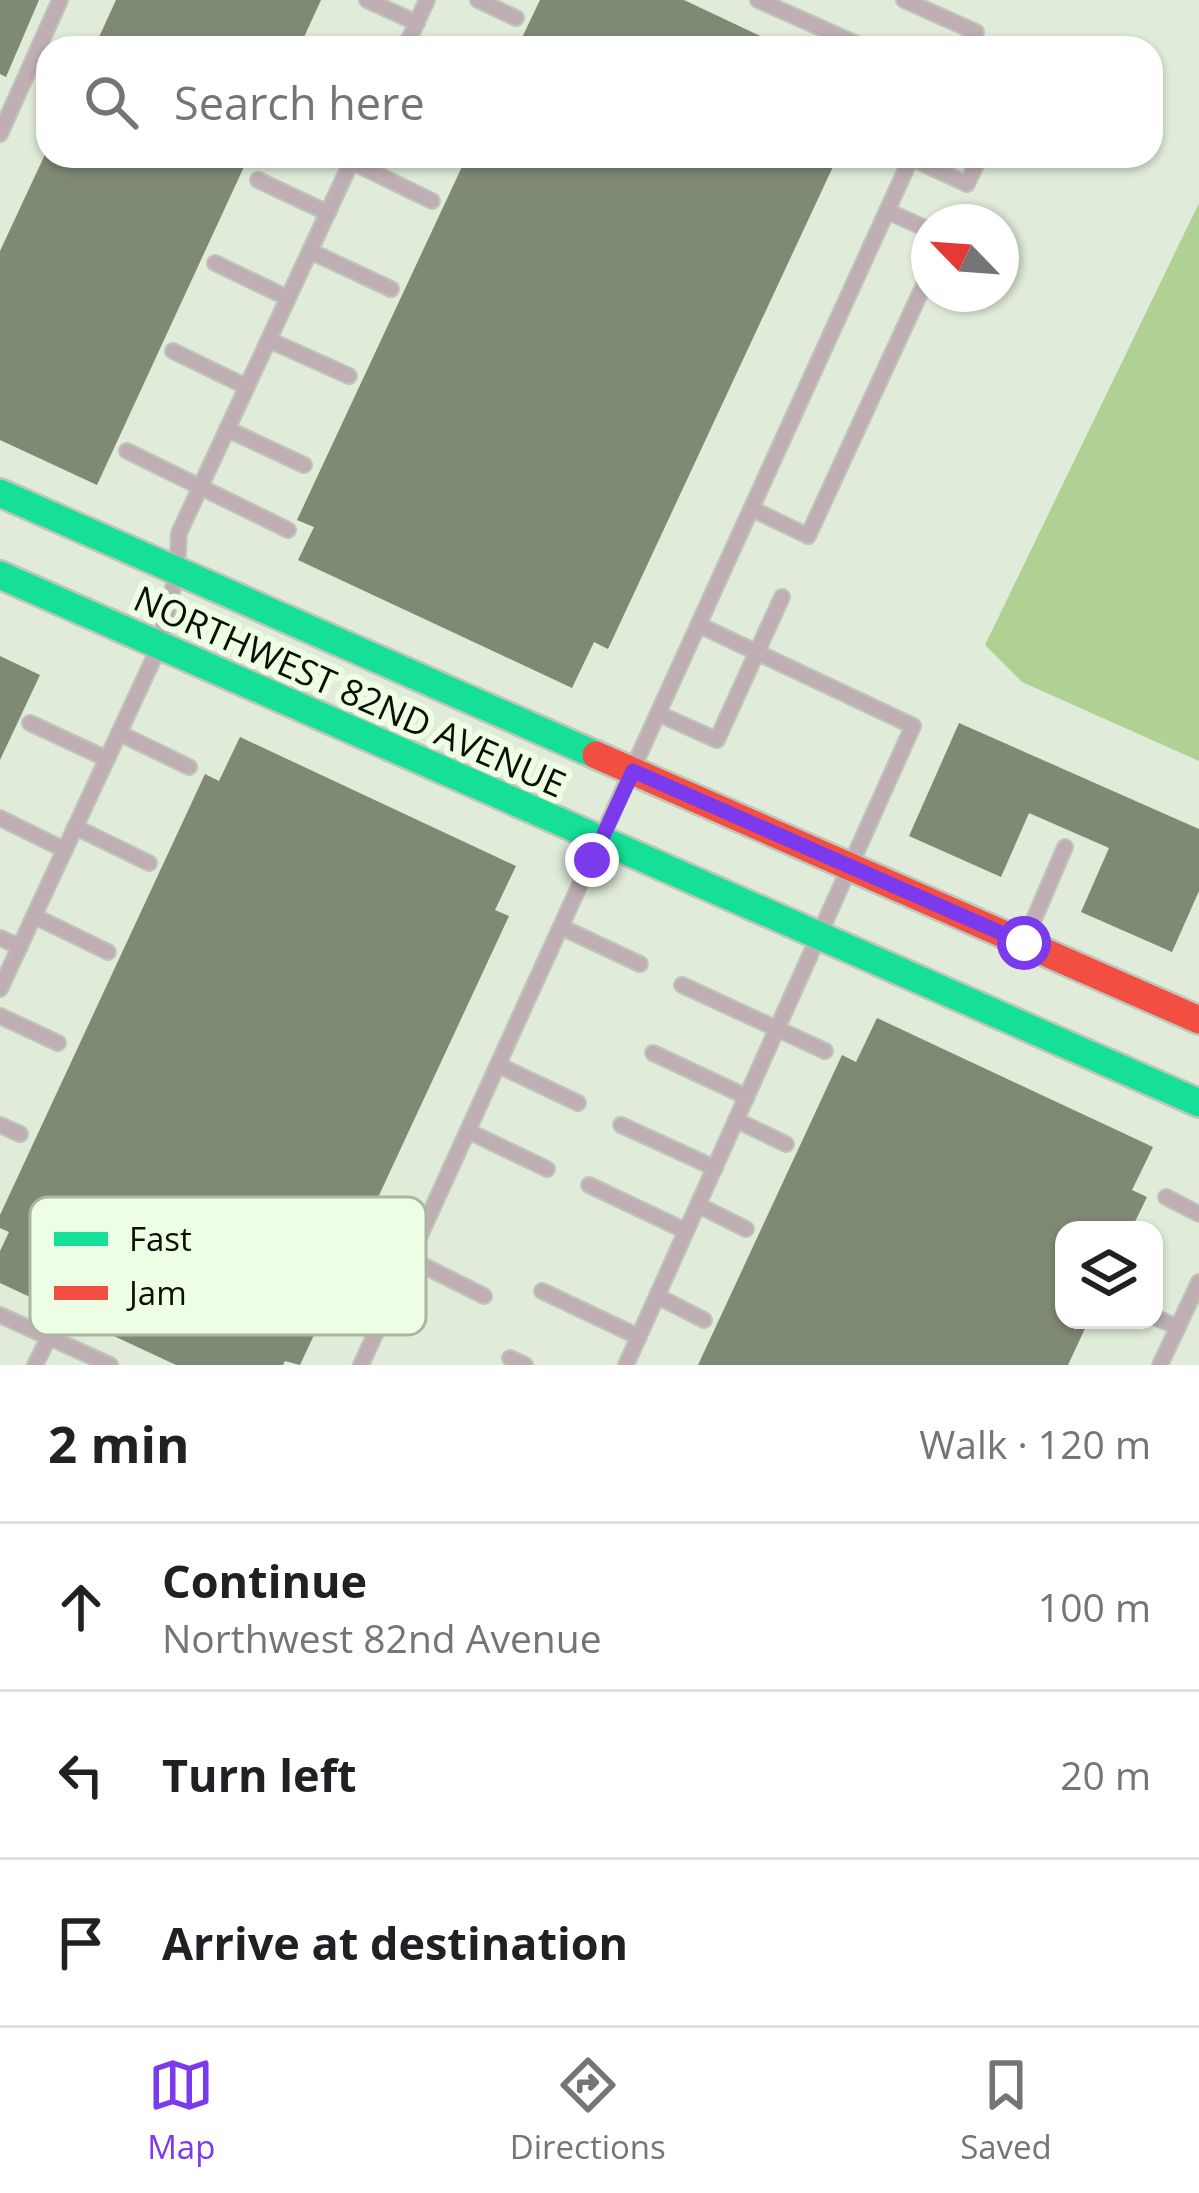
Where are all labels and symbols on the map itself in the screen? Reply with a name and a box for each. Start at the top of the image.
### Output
north arrow [911,204,1019,312]
street label: NORTHWEST 82ND AVENUE [127,574,573,808]
route end [565,833,619,887]
route start [997,916,1051,970]
legend [30,1197,426,1335]
text: Fast [129,1216,192,1261]
text: Jam [126,1270,187,1315]

